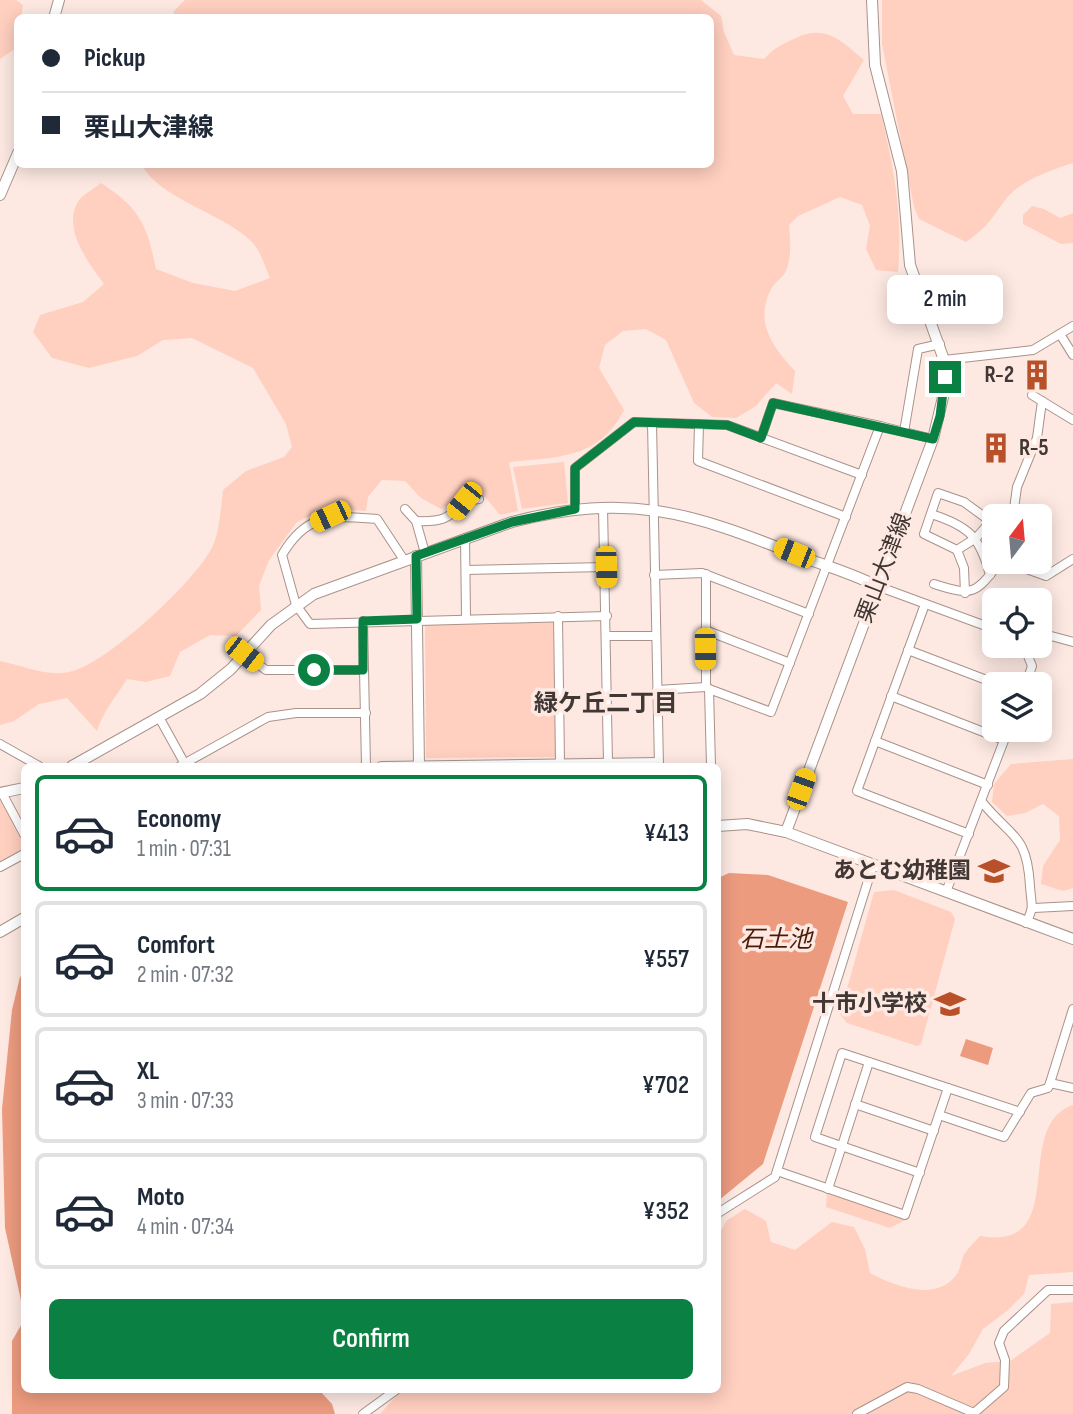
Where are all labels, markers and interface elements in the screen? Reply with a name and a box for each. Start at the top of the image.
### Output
text: Pickup [84,43,146,74]
text: 栗山大津線 [84,113,214,144]
callout: 2 min [887,276,1003,324]
text: 2 min [923,285,967,313]
building icon: R-2 [1020,358,1054,392]
route end [929,361,961,393]
place label: R-2 [984,361,1014,389]
building icon: R-5 [979,431,1013,465]
place label: R-5 [1019,434,1049,462]
car [443,478,486,524]
car [307,498,354,534]
north arrow [982,504,1052,574]
map controls [982,504,1052,742]
street label: 栗山大津線 [850,509,918,627]
car [771,535,818,571]
car [595,546,618,588]
button: locate [982,588,1052,658]
car [695,628,716,670]
car [221,633,268,675]
route start [298,654,330,686]
button: layers [982,672,1052,742]
district label: 緑ケ丘二丁目 [534,689,678,718]
car [784,766,819,812]
icon: car [53,802,116,865]
text: Economy [137,804,221,835]
text: ¥413 [644,818,689,849]
text: 1 min · 07:31 [137,835,231,863]
school or university icon: あとむ幼稚園 [977,854,1011,888]
place label: あとむ幼稚園 [833,857,971,885]
water label: 石土池 [740,925,814,954]
icon: car [53,928,116,991]
text: Comfort [137,930,215,961]
text: ¥557 [643,944,689,975]
text: 2 min · 07:32 [137,961,234,989]
school or university icon: 十市小学校 [933,987,967,1021]
place label: 十市小学校 [812,990,927,1018]
icon: car [53,1054,116,1117]
text: XL [137,1056,159,1087]
text: ¥702 [642,1070,689,1101]
text: 3 min · 07:33 [137,1087,234,1115]
icon: car [53,1180,116,1243]
text: Moto [137,1182,185,1213]
text: ¥352 [642,1196,689,1227]
text: 4 min · 07:34 [137,1213,234,1241]
button: Confirm [49,1299,693,1379]

